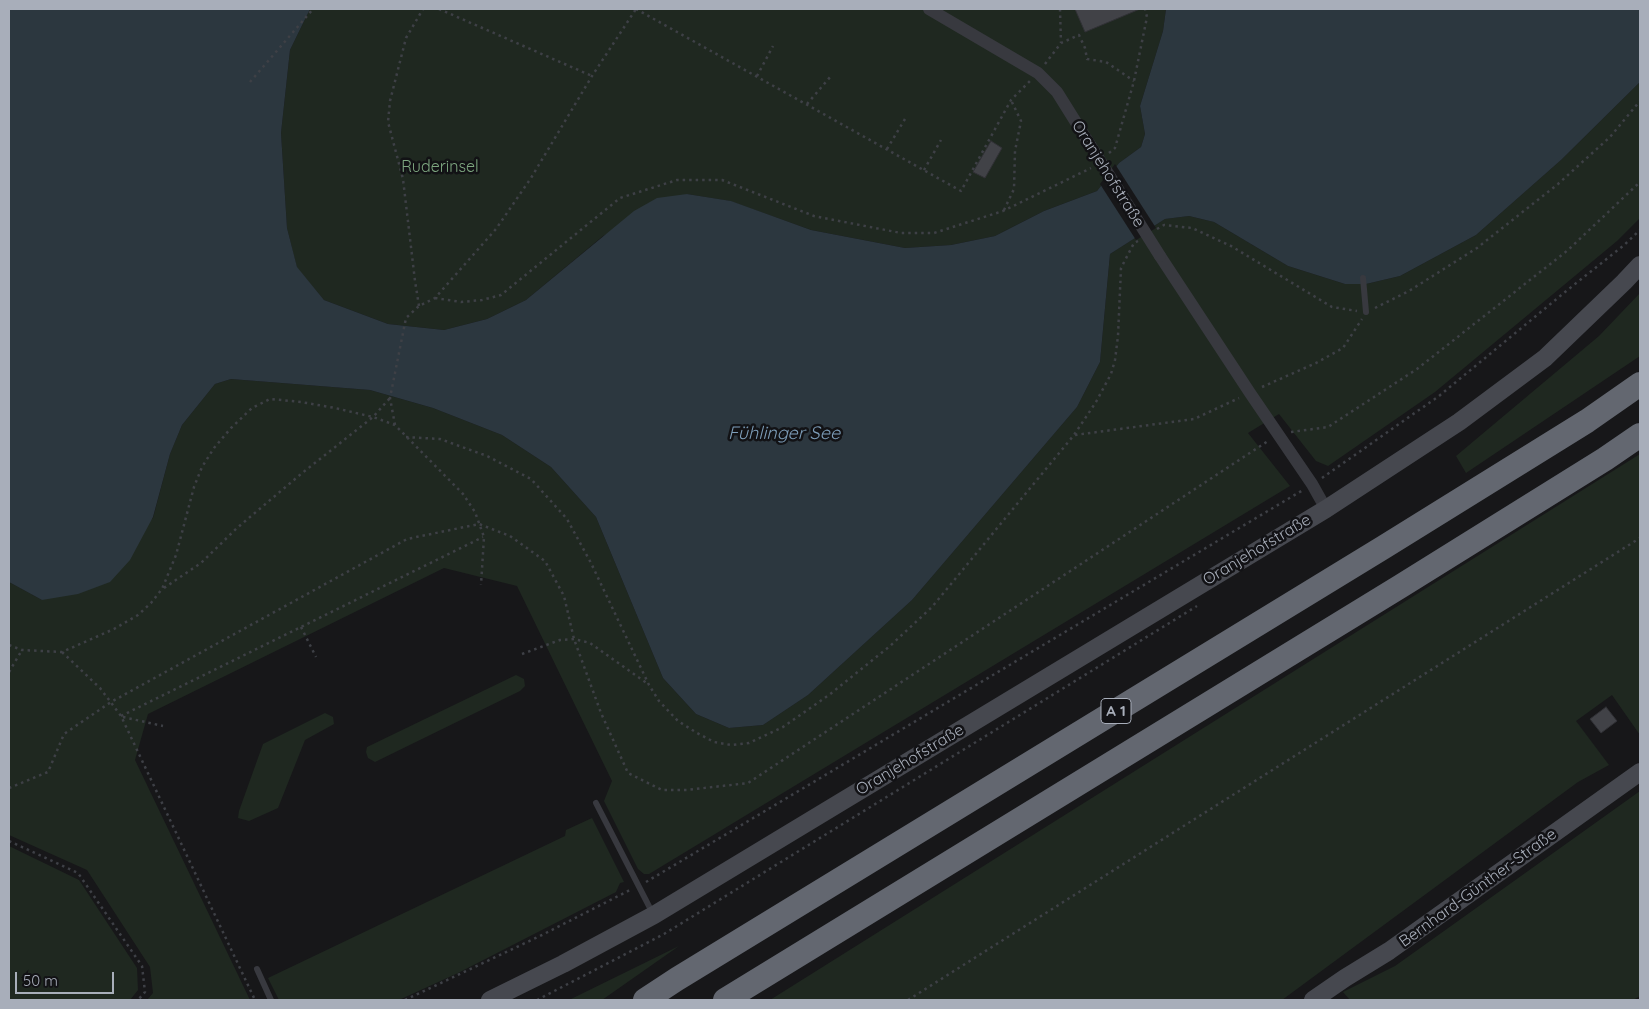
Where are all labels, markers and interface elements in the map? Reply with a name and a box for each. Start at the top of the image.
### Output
street label: Oranjehofstraße [1067,117,1149,231]
park label: Ruderinsel [401,157,479,177]
water label: Fühlinger See [728,423,840,445]
street label: Oranjehofstraße [1200,510,1314,590]
road number: A 1 [1101,698,1131,724]
street label: Oranjehofstraße [853,720,967,800]
street label: Bernhard-Günther-Straße [1396,825,1560,951]
scale bar [18,962,116,994]
text: 50 m [23,971,58,990]

